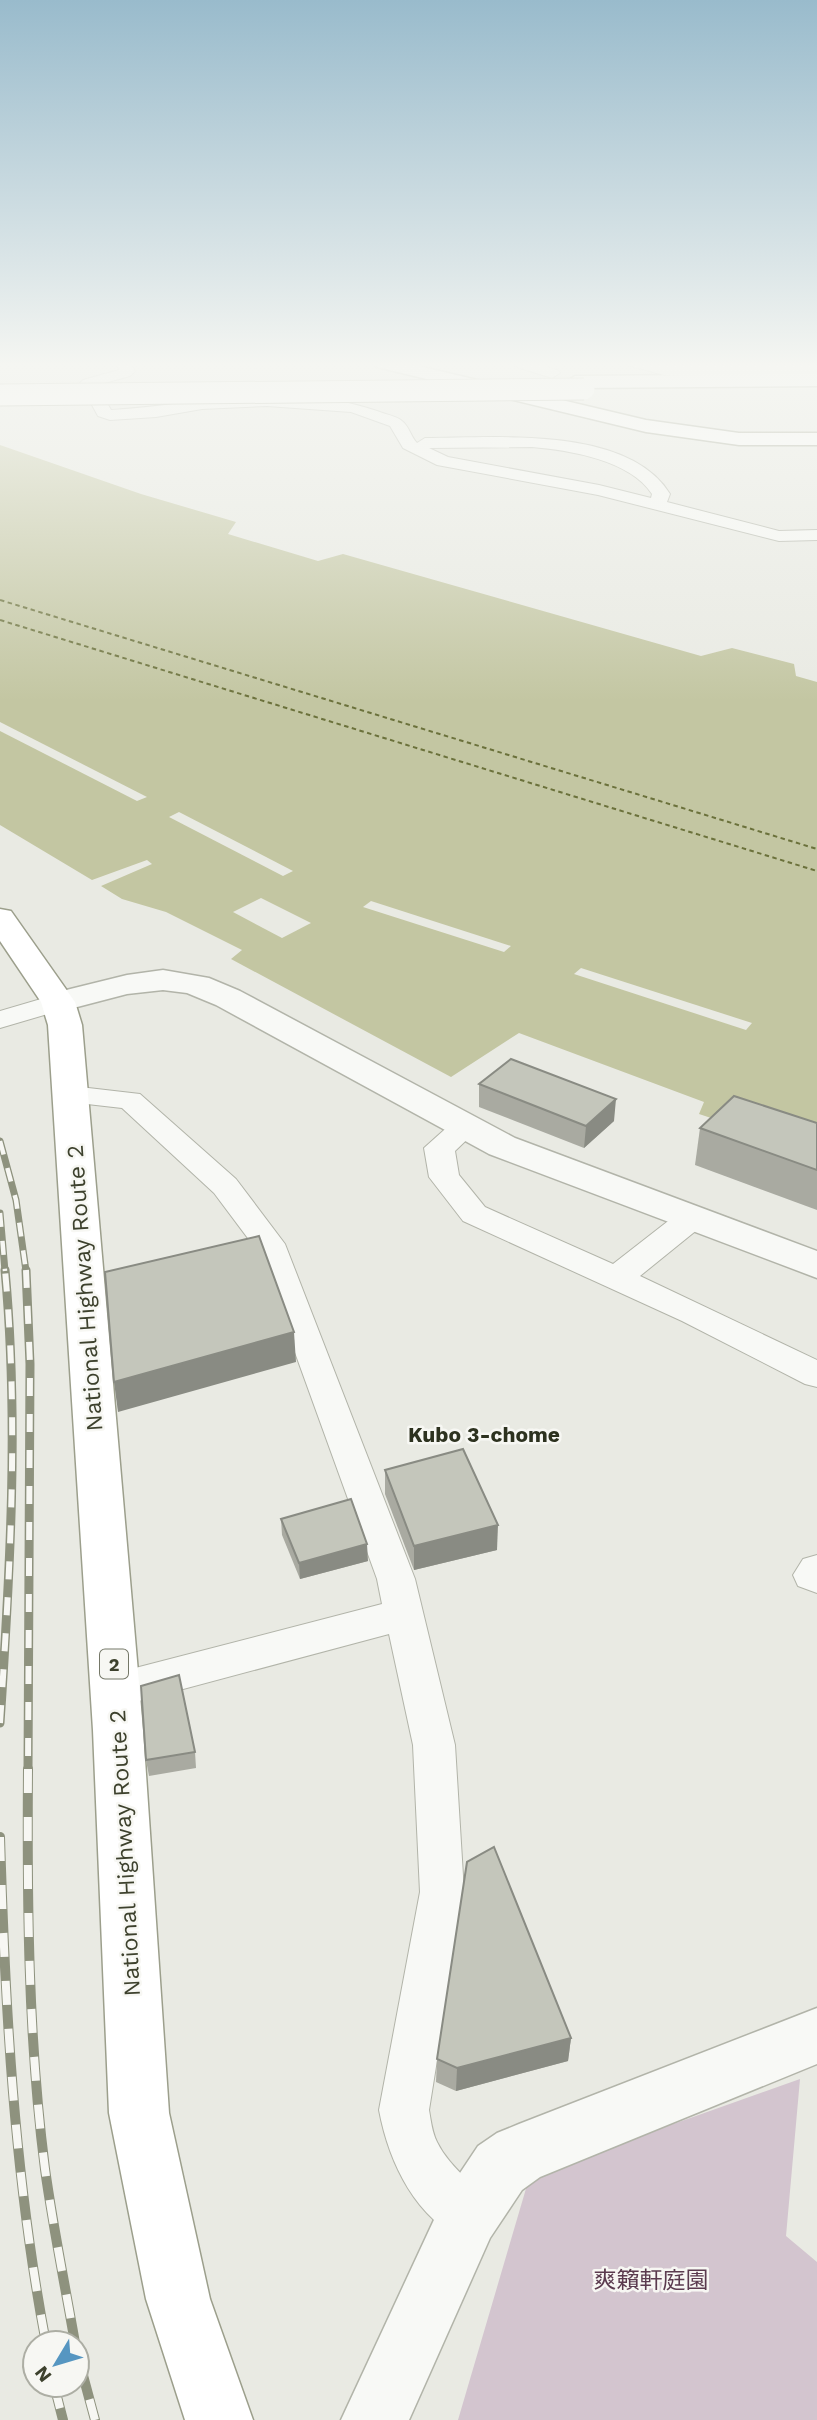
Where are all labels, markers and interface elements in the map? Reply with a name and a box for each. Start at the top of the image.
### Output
street label: National Highway Route 2 [62,1144,108,1432]
district label: Kubo 3-chome [408,1422,560,1447]
road number: 2 [100,1650,128,1679]
street label: National Highway Route 2 [104,1709,146,1997]
park label: 爽籟軒庭園 [594,2267,709,2294]
north arrow [21,2329,91,2399]
text: N [30,2362,56,2387]

